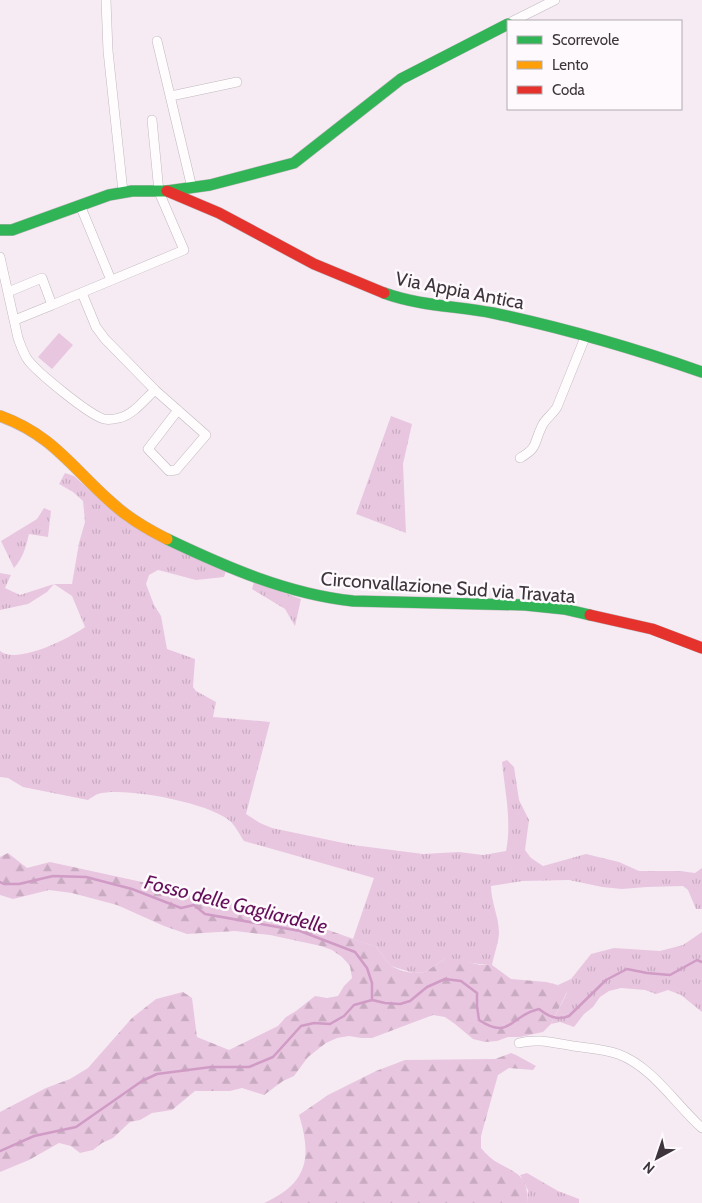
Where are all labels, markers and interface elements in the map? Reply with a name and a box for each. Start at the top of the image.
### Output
legend [507,20,682,110]
text: Scorrevole [552,31,620,49]
text: Lento [552,56,589,74]
text: Coda [552,81,586,99]
street label: Via Appia Antica [394,267,526,314]
street label: Circonvallazione Sud via Travata [320,567,576,608]
water label: Fosso delle Gagliardelle [142,870,330,938]
north arrow [632,1133,682,1183]
text: N [639,1158,658,1178]

